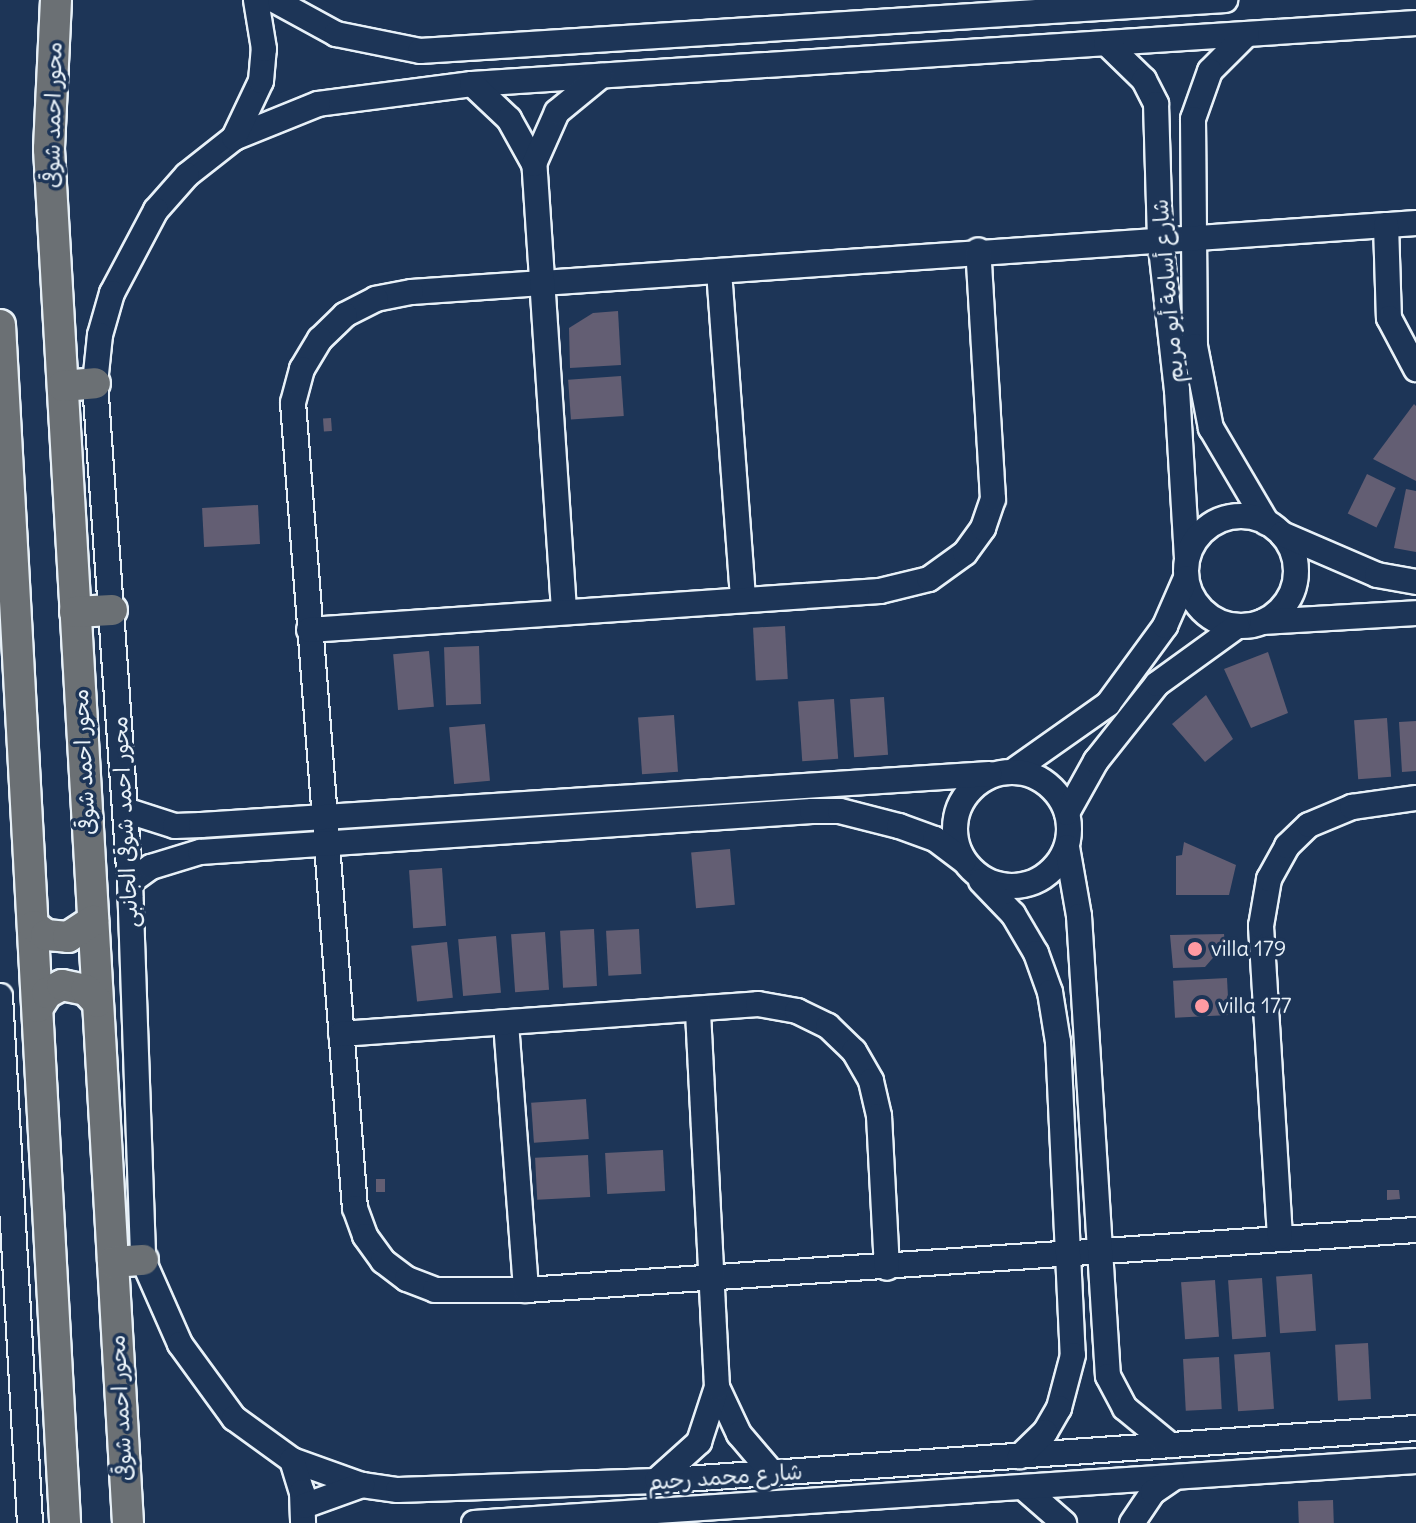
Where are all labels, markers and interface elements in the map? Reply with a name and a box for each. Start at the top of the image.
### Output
street label: محور احمد شوقى [39,42,67,188]
street label: شارع أسامة أبو مريم [1147,198,1189,384]
street label: محور احمد شوقى [67,688,101,836]
street label: محور احمد شوقى الجانبى [106,716,144,928]
place label: villa 179 [1211,936,1286,962]
marker: villa 179 [1186,940,1204,958]
place label: villa 177 [1218,993,1292,1019]
marker: villa 177 [1193,997,1211,1015]
street label: محور احمد شوقى [104,1334,138,1482]
street label: شارع محمد رحيم [647,1458,803,1496]

